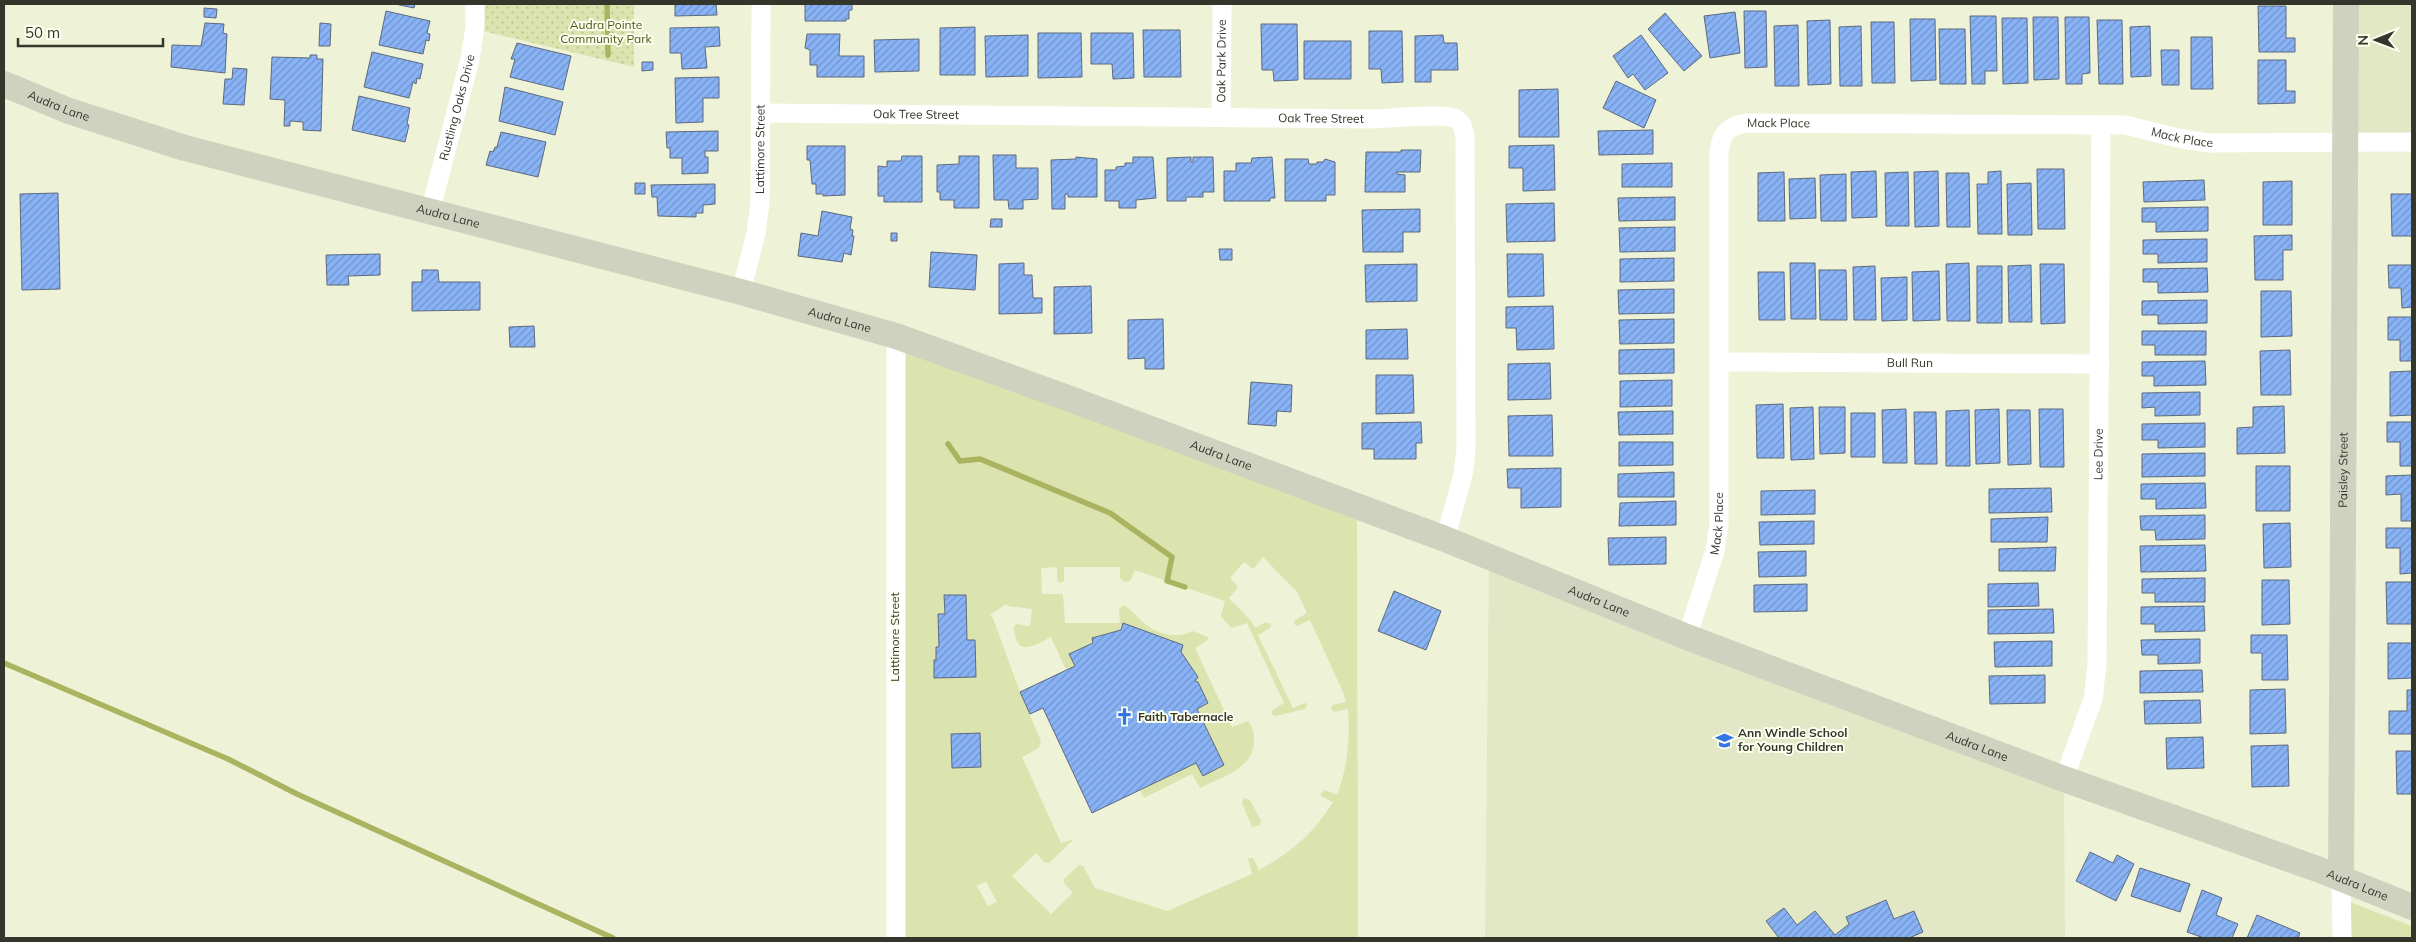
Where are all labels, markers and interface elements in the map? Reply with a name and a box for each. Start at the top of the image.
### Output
scale bar [18,15,162,47]
north arrow [2351,15,2401,65]
park label: Audra Pointe Community Park [560,17,653,46]
street label: Oak Park Drive [1213,19,1229,103]
text: 50 m [25,23,60,42]
text: N [2354,35,2372,46]
street label: Rustling Oaks Drive [436,53,478,162]
street label: Audra Lane [26,87,92,124]
street label: Lattimore Street [752,104,767,194]
street label: Oak Tree Street [873,106,959,122]
street label: Oak Tree Street [1278,110,1364,126]
street label: Mack Place [1747,115,1810,130]
street label: Mack Place [2150,124,2213,150]
street label: Audra Lane [415,200,482,231]
street label: Audra Lane [806,303,873,336]
street label: Bull Run [1887,355,1933,370]
street label: Lee Drive [2090,428,2106,480]
street label: Paisley Street [2335,432,2351,508]
street label: Audra Lane [1188,436,1254,473]
street label: Mack Place [1707,492,1726,556]
street label: Audra Lane [1566,582,1632,620]
street label: Lattimore Street [887,592,902,682]
church icon: Faith Tabernacle [1114,707,1134,727]
place label: Faith Tabernacle [1138,709,1234,724]
place label: Ann Windle School for Young Children [1738,725,1847,754]
street label: Audra Lane [1944,727,2010,764]
school or university icon: Ann Windle School for Young Children [1714,730,1734,750]
street label: Audra Lane [2325,866,2391,904]

